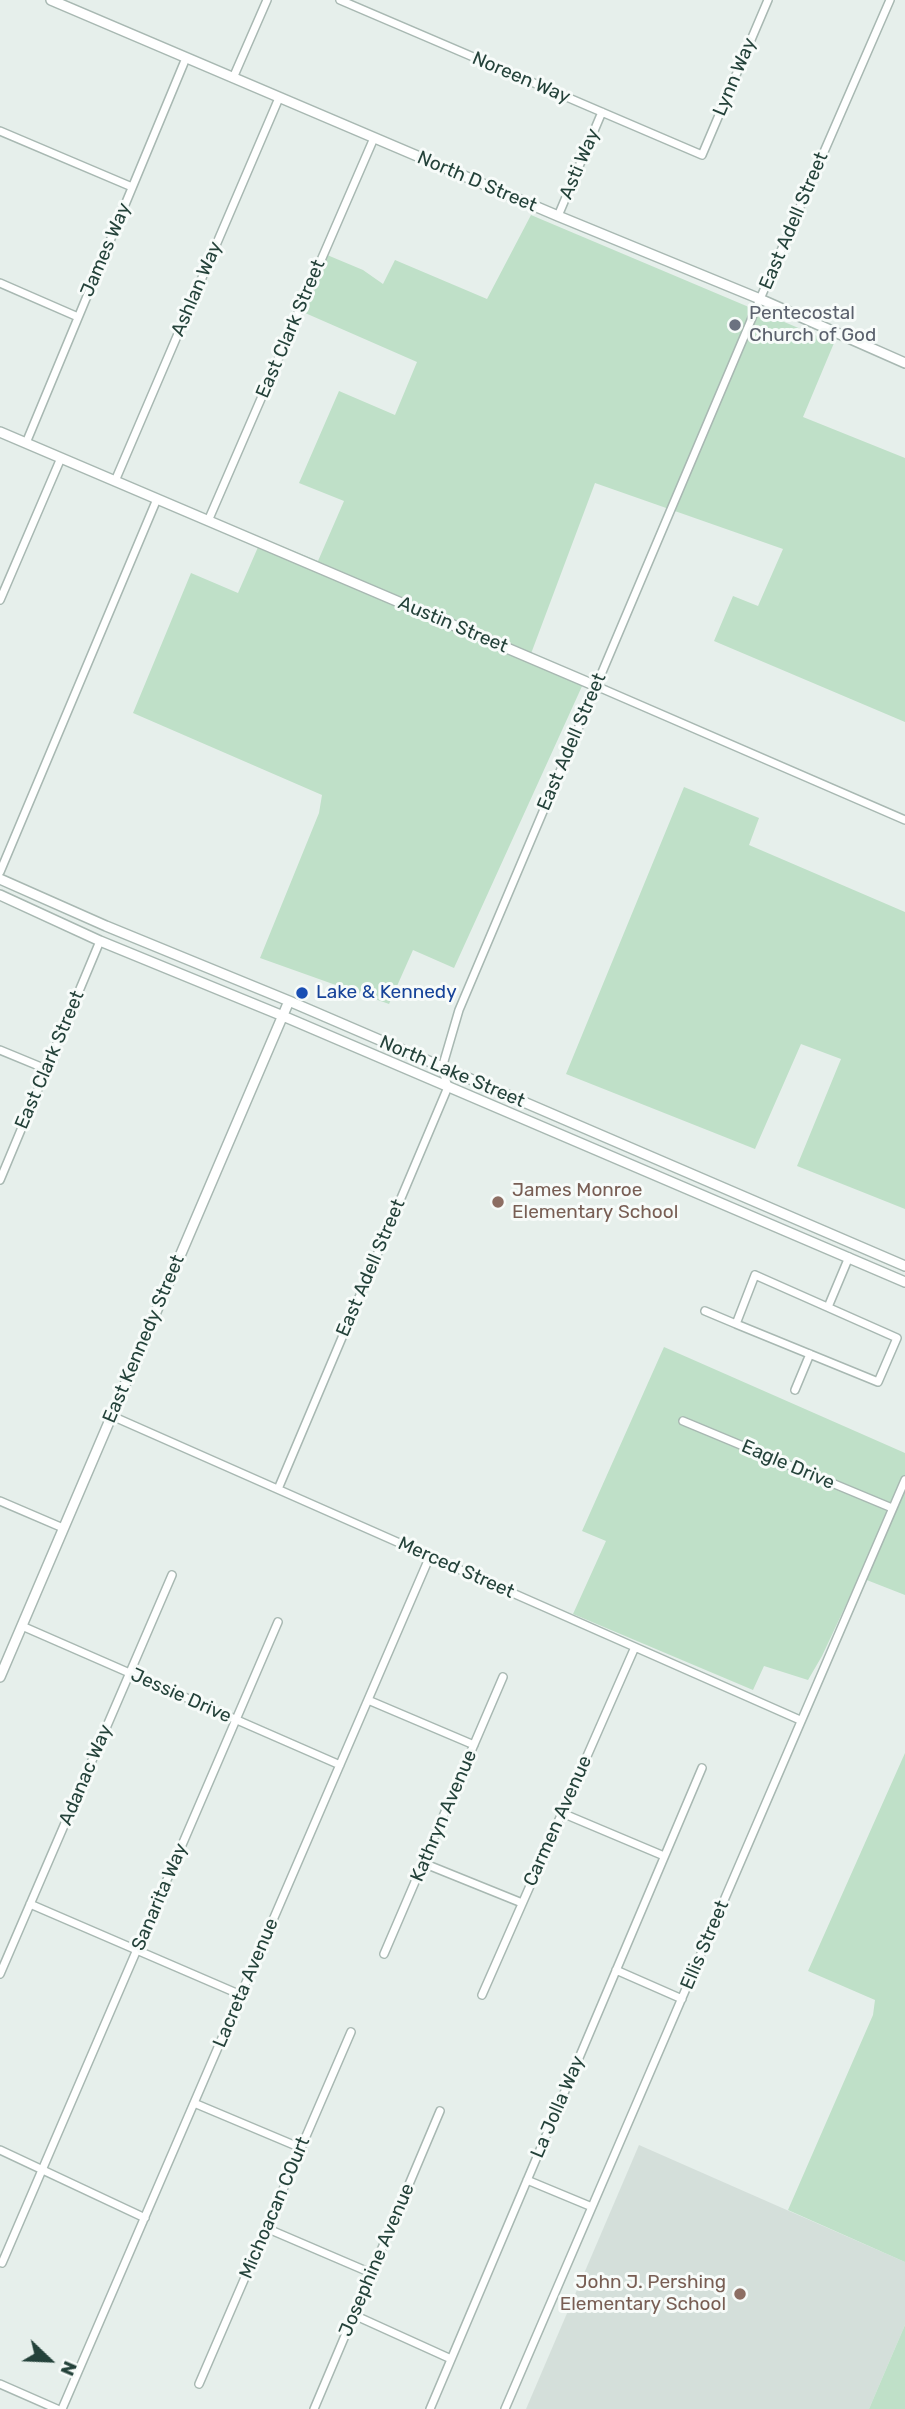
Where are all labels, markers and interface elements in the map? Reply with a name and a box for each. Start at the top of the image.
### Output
street label: Lynn Way [708,35,762,119]
street label: Noreen Way [469,47,573,109]
street label: Asti Way [555,125,605,203]
street label: North D Street [414,147,540,217]
street label: East Adell Street [755,149,833,293]
street label: James Way [76,200,136,300]
street label: Ashlan Way [167,238,227,340]
street label: East Clark Street [252,256,330,402]
place label: Pentecostal Church of God [749,303,876,347]
marker: Pentecostal Church of God [727,317,743,333]
street label: Austin Street [395,592,511,658]
street label: East Adell Street [533,670,611,814]
place label: Lake & Kennedy [316,982,457,1004]
marker: Lake & Kennedy [294,985,310,1001]
street label: East Clark Street [11,987,89,1133]
street label: North Lake Street [376,1031,528,1113]
place label: James Monroe Elementary School [512,1180,678,1224]
marker: James Monroe Elementary School [490,1194,506,1210]
street label: East Adell Street [332,1196,410,1340]
street label: East Kennedy Street [98,1252,190,1426]
street label: Eagle Drive [738,1435,838,1495]
street label: Merced Street [394,1532,518,1604]
street label: Jessie Drive [127,1664,235,1728]
street label: Adanac Way [55,1721,117,1829]
street label: Kathryn Avenue [406,1747,482,1885]
street label: Carmen Avenue [519,1752,597,1890]
street label: Sanarita Way [127,1840,193,1954]
street label: Ellis Street [676,1897,734,1993]
street label: Lacreta Avenue [208,1915,284,2051]
street label: La Jolla Way [526,2053,590,2161]
street label: Michoacan COurt [235,2134,315,2282]
street label: Josephine Avenue [334,2180,420,2340]
place label: John J. Pershing Elementary School [560,2272,726,2316]
marker: John J. Pershing Elementary School [732,2286,748,2302]
north arrow [14,2325,84,2395]
text: N [56,2358,82,2379]

